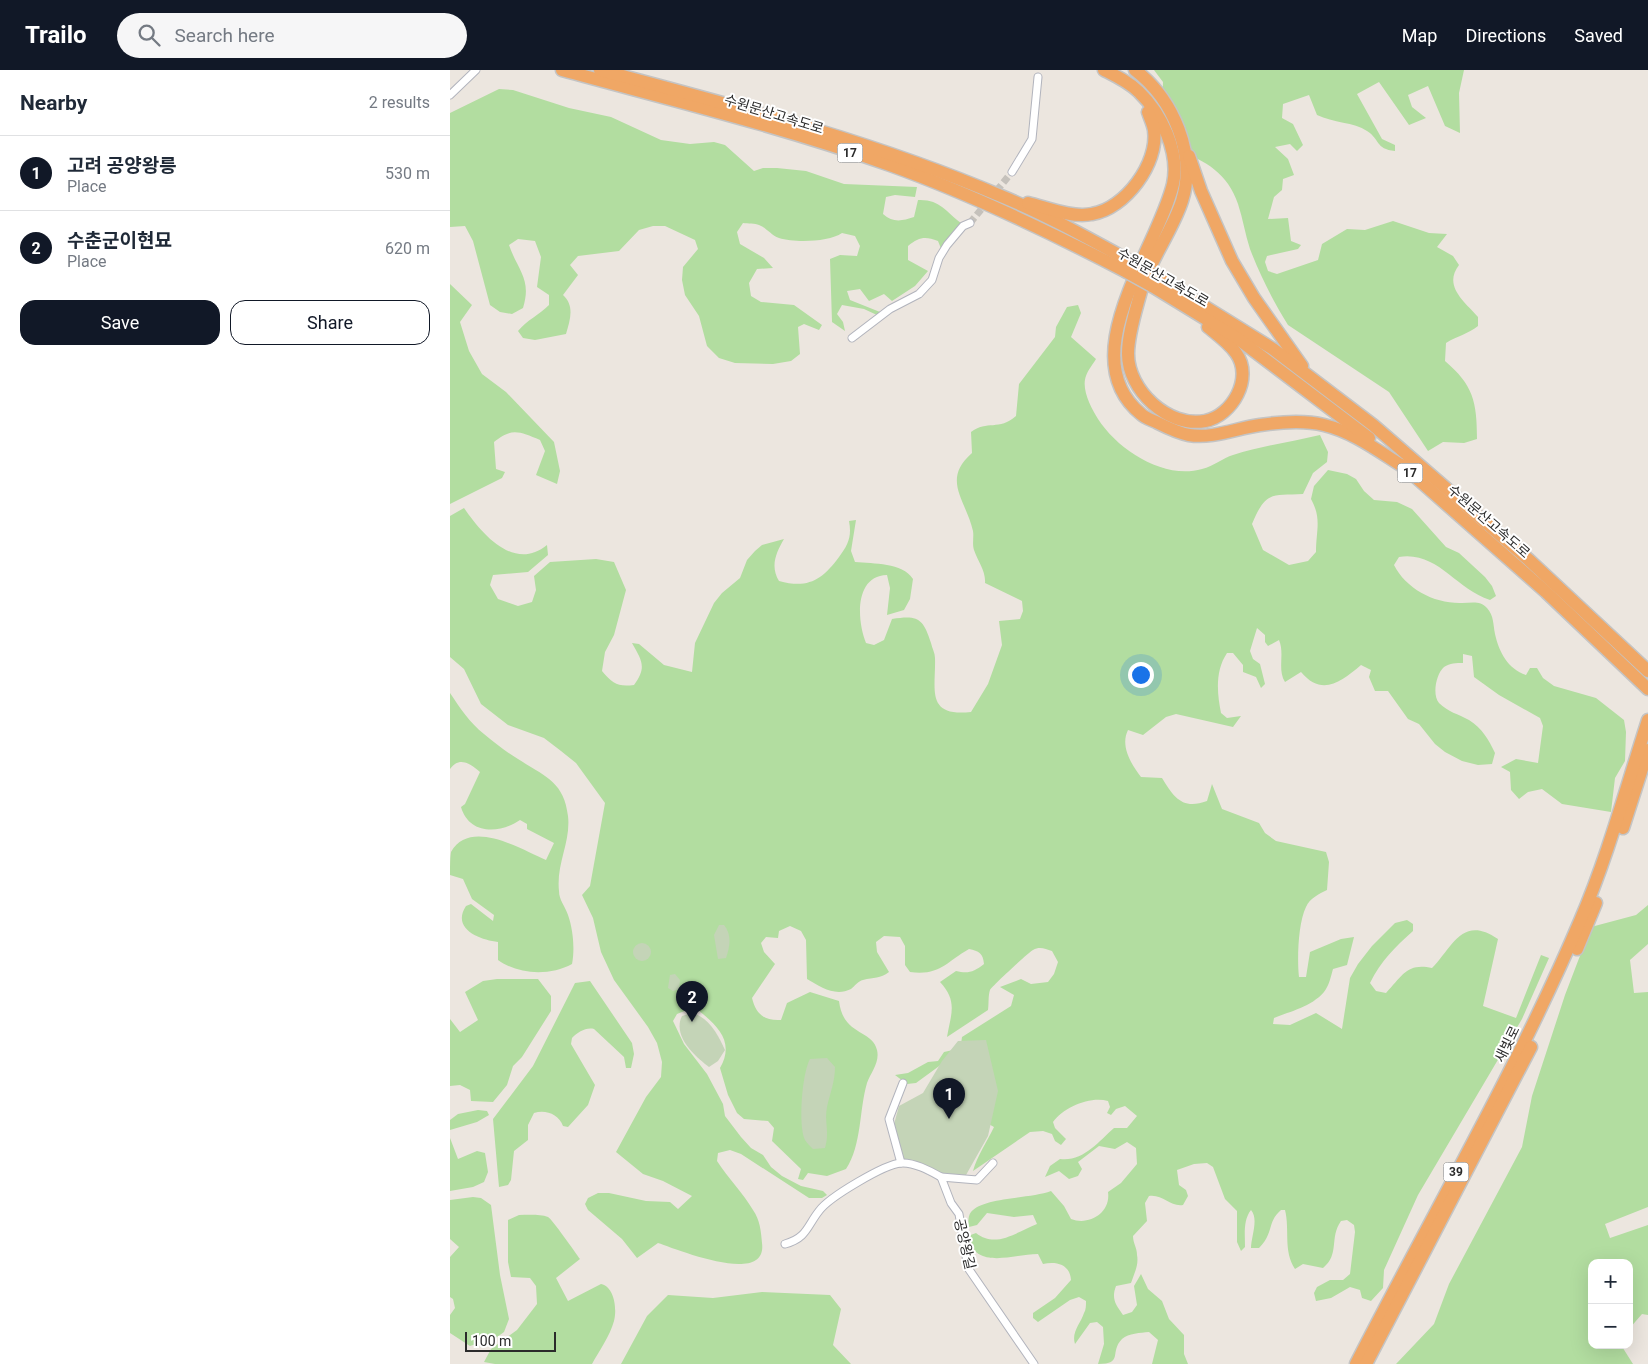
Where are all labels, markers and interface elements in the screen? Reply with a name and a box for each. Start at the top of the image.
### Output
search box [117,13,467,58]
text: Trailo [25,21,87,49]
icon: search [135,21,163,49]
text: Search here [175,24,275,47]
text: Map [1402,25,1437,46]
text: Directions [1465,25,1546,46]
text: Saved [1574,25,1623,46]
text: Nearby [20,91,87,115]
street label: 수원문산고속도로 [722,91,826,137]
text: 2 results [369,93,430,112]
road number: 17 [838,144,862,162]
text: 고려 공양왕릉 [67,154,177,177]
text: 1 [31,164,41,183]
text: 530 m [385,164,430,183]
text: Place [67,177,107,196]
text: 수춘군이현묘 [67,229,172,252]
text: 2 [31,239,41,258]
text: 620 m [385,239,430,258]
street label: 수원문산고속도로 [1114,244,1212,310]
text: Place [67,252,107,271]
button: Save [20,300,220,345]
button: Share [230,300,430,345]
road number: 17 [1398,463,1422,482]
street label: 수원문산고속도로 [1445,481,1533,561]
your location [1128,662,1154,688]
pin: 2 [676,981,708,1022]
street label: 새빛로 [1491,1023,1523,1065]
pin: 1 [933,1078,965,1119]
road number: 39 [1444,1162,1468,1182]
street label: 공양왕길 [951,1217,979,1271]
map controls [1588,1259,1633,1349]
button: + [1588,1259,1633,1304]
button: − [1588,1304,1633,1349]
scale bar [465,1329,556,1352]
text: 100 m [472,1333,511,1349]

